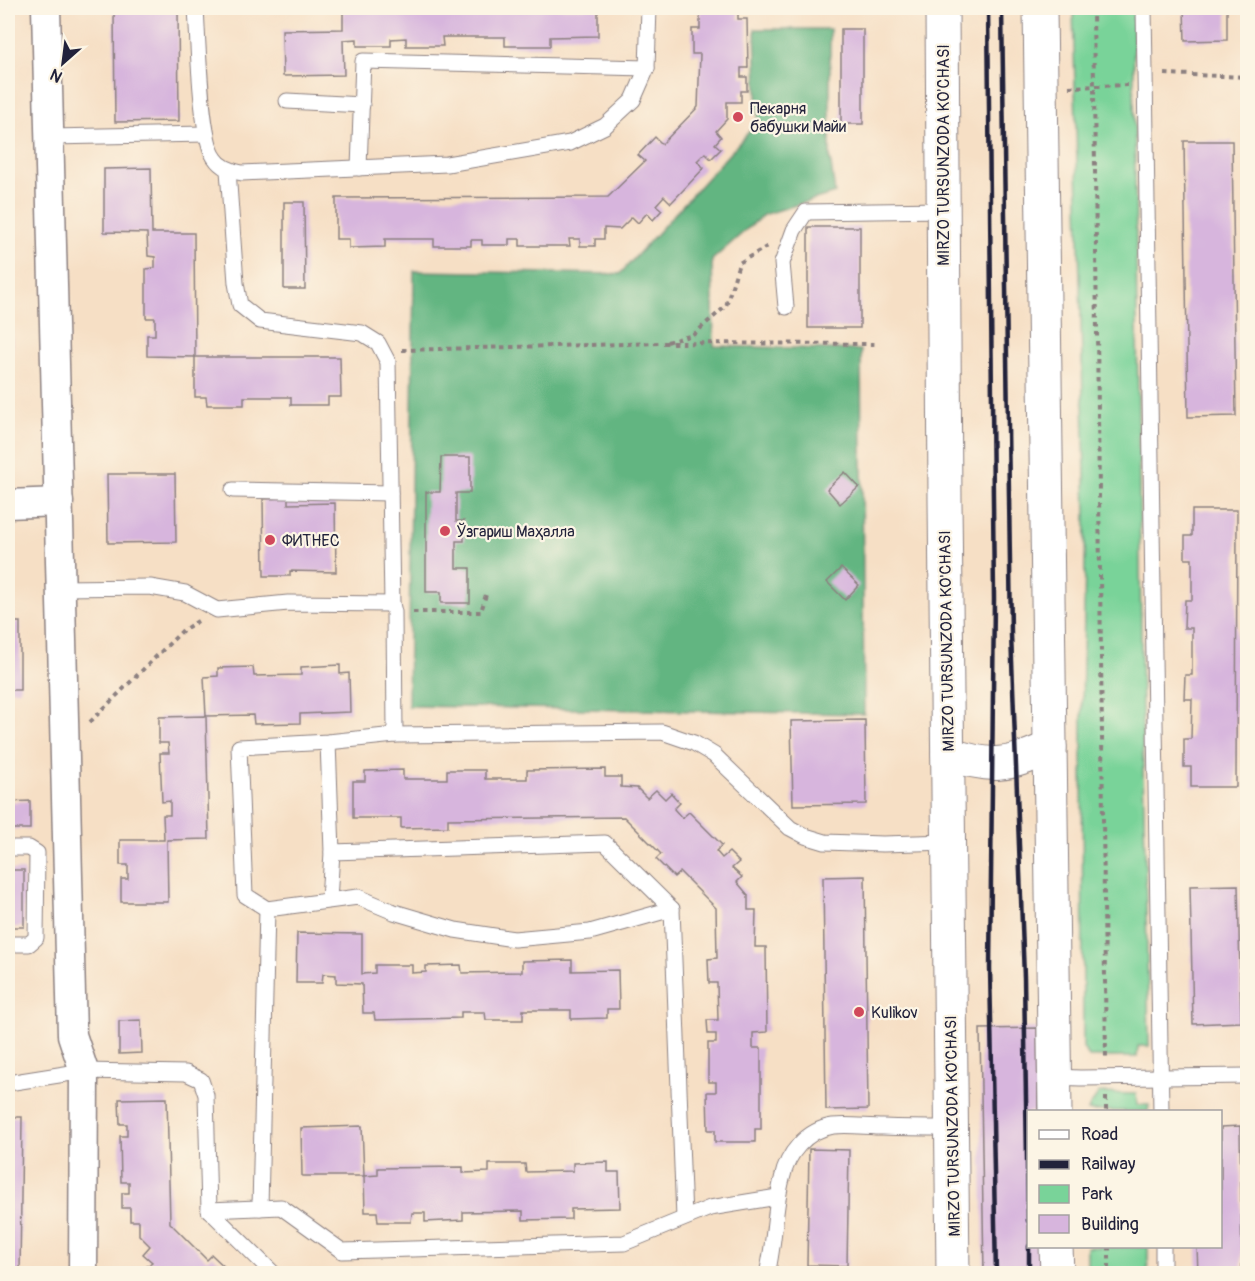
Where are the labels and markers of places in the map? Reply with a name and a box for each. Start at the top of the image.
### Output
place label: Пекарня бабушки Майи [750,99,846,137]
marker: Пекарня бабушки Майи [731,110,745,124]
place label: Ўзгариш Маҳалла [457,522,575,542]
marker: Ўзгариш Маҳалла [438,524,452,538]
place label: ФИТНЕС [282,531,340,551]
marker: ФИТНЕС [263,533,277,547]
place label: Kulikov [871,1003,918,1023]
marker: Kulikov [852,1005,866,1019]

